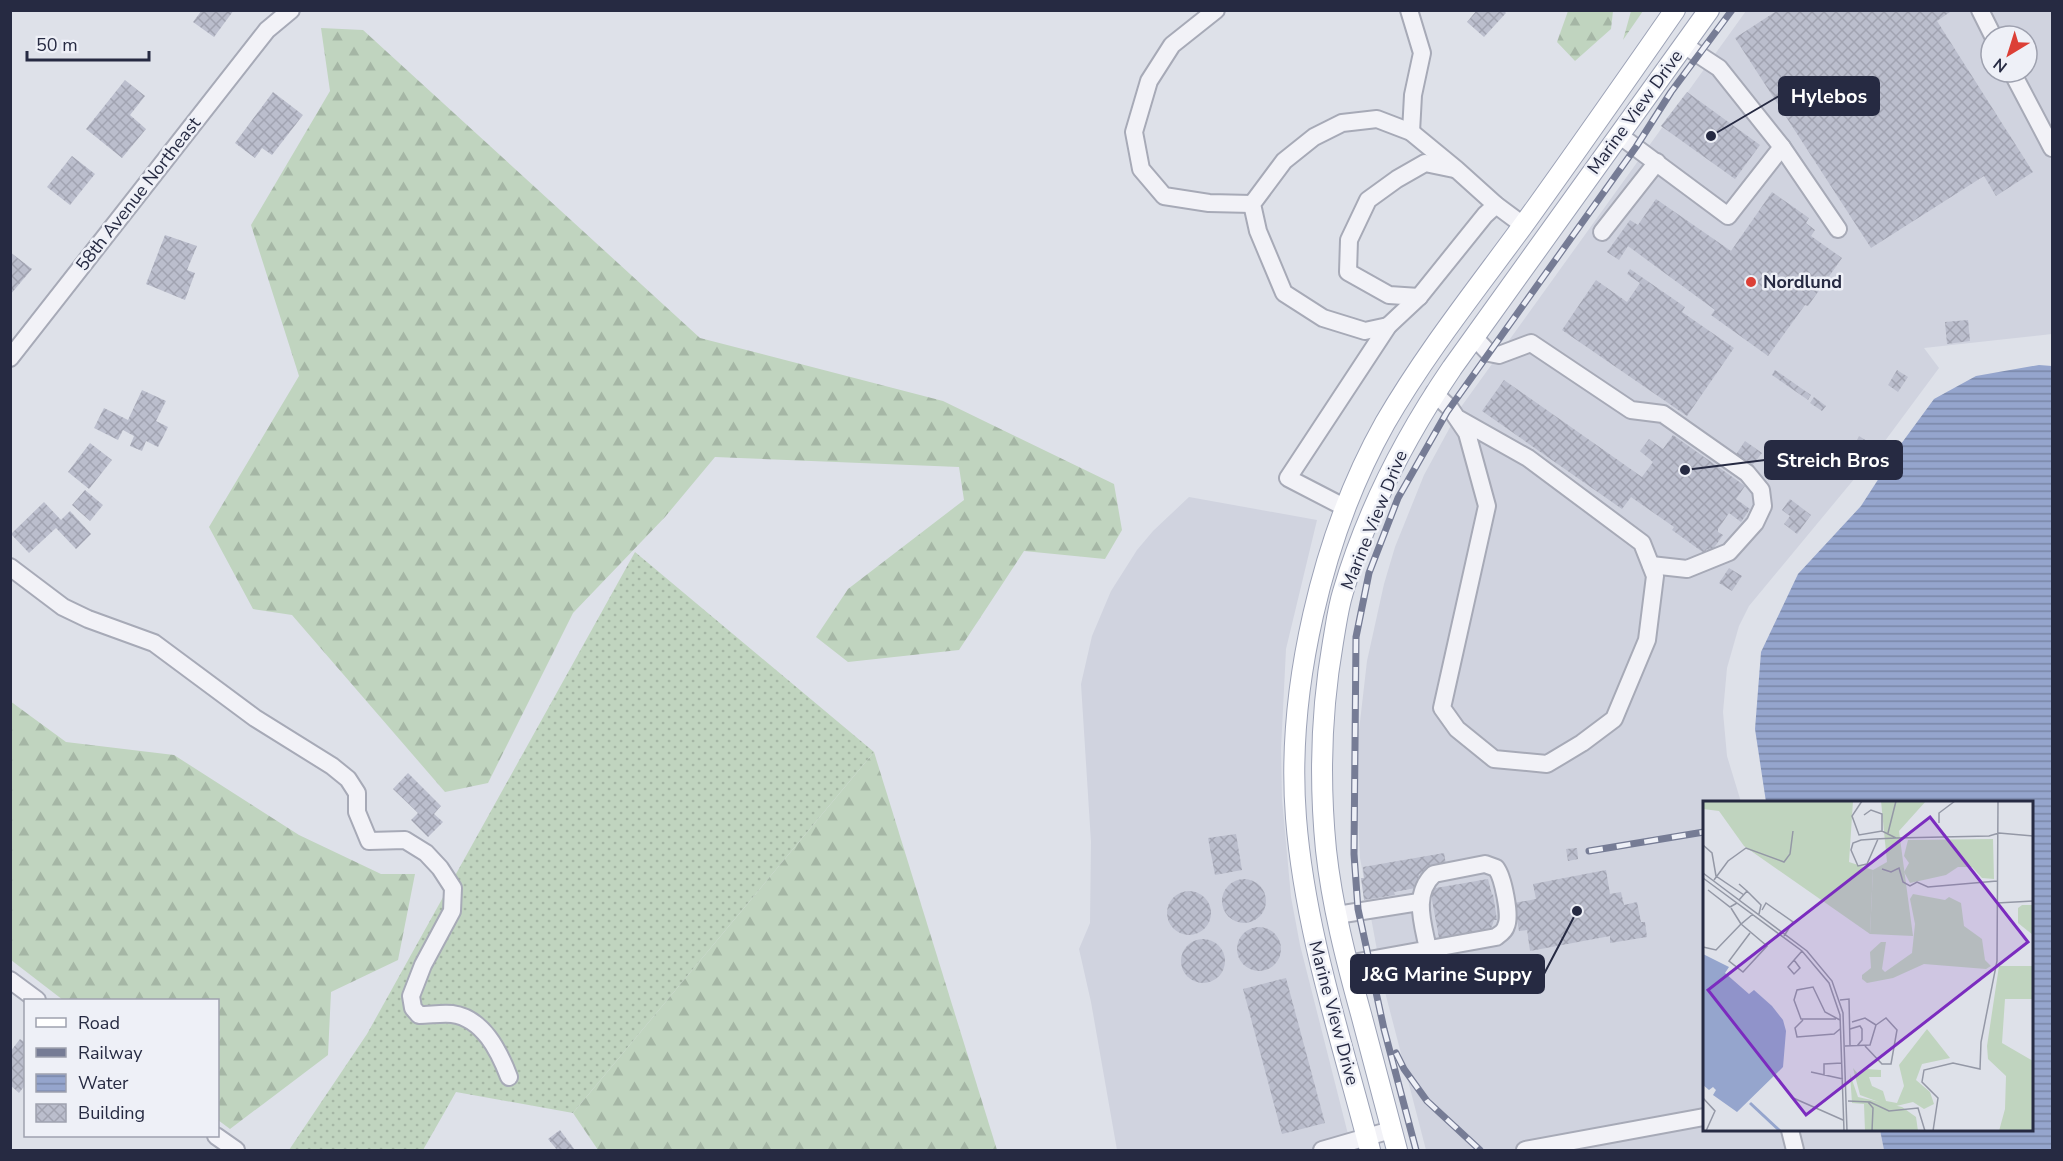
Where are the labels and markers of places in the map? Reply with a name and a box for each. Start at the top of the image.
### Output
callout: Hylebos [1779,77,1879,115]
place label: Nordlund [1763,270,1842,294]
marker: Nordlund [1744,275,1758,289]
callout: Streich Bros [1765,441,1902,479]
callout: J&G Marine Suppy [1351,955,1544,993]

